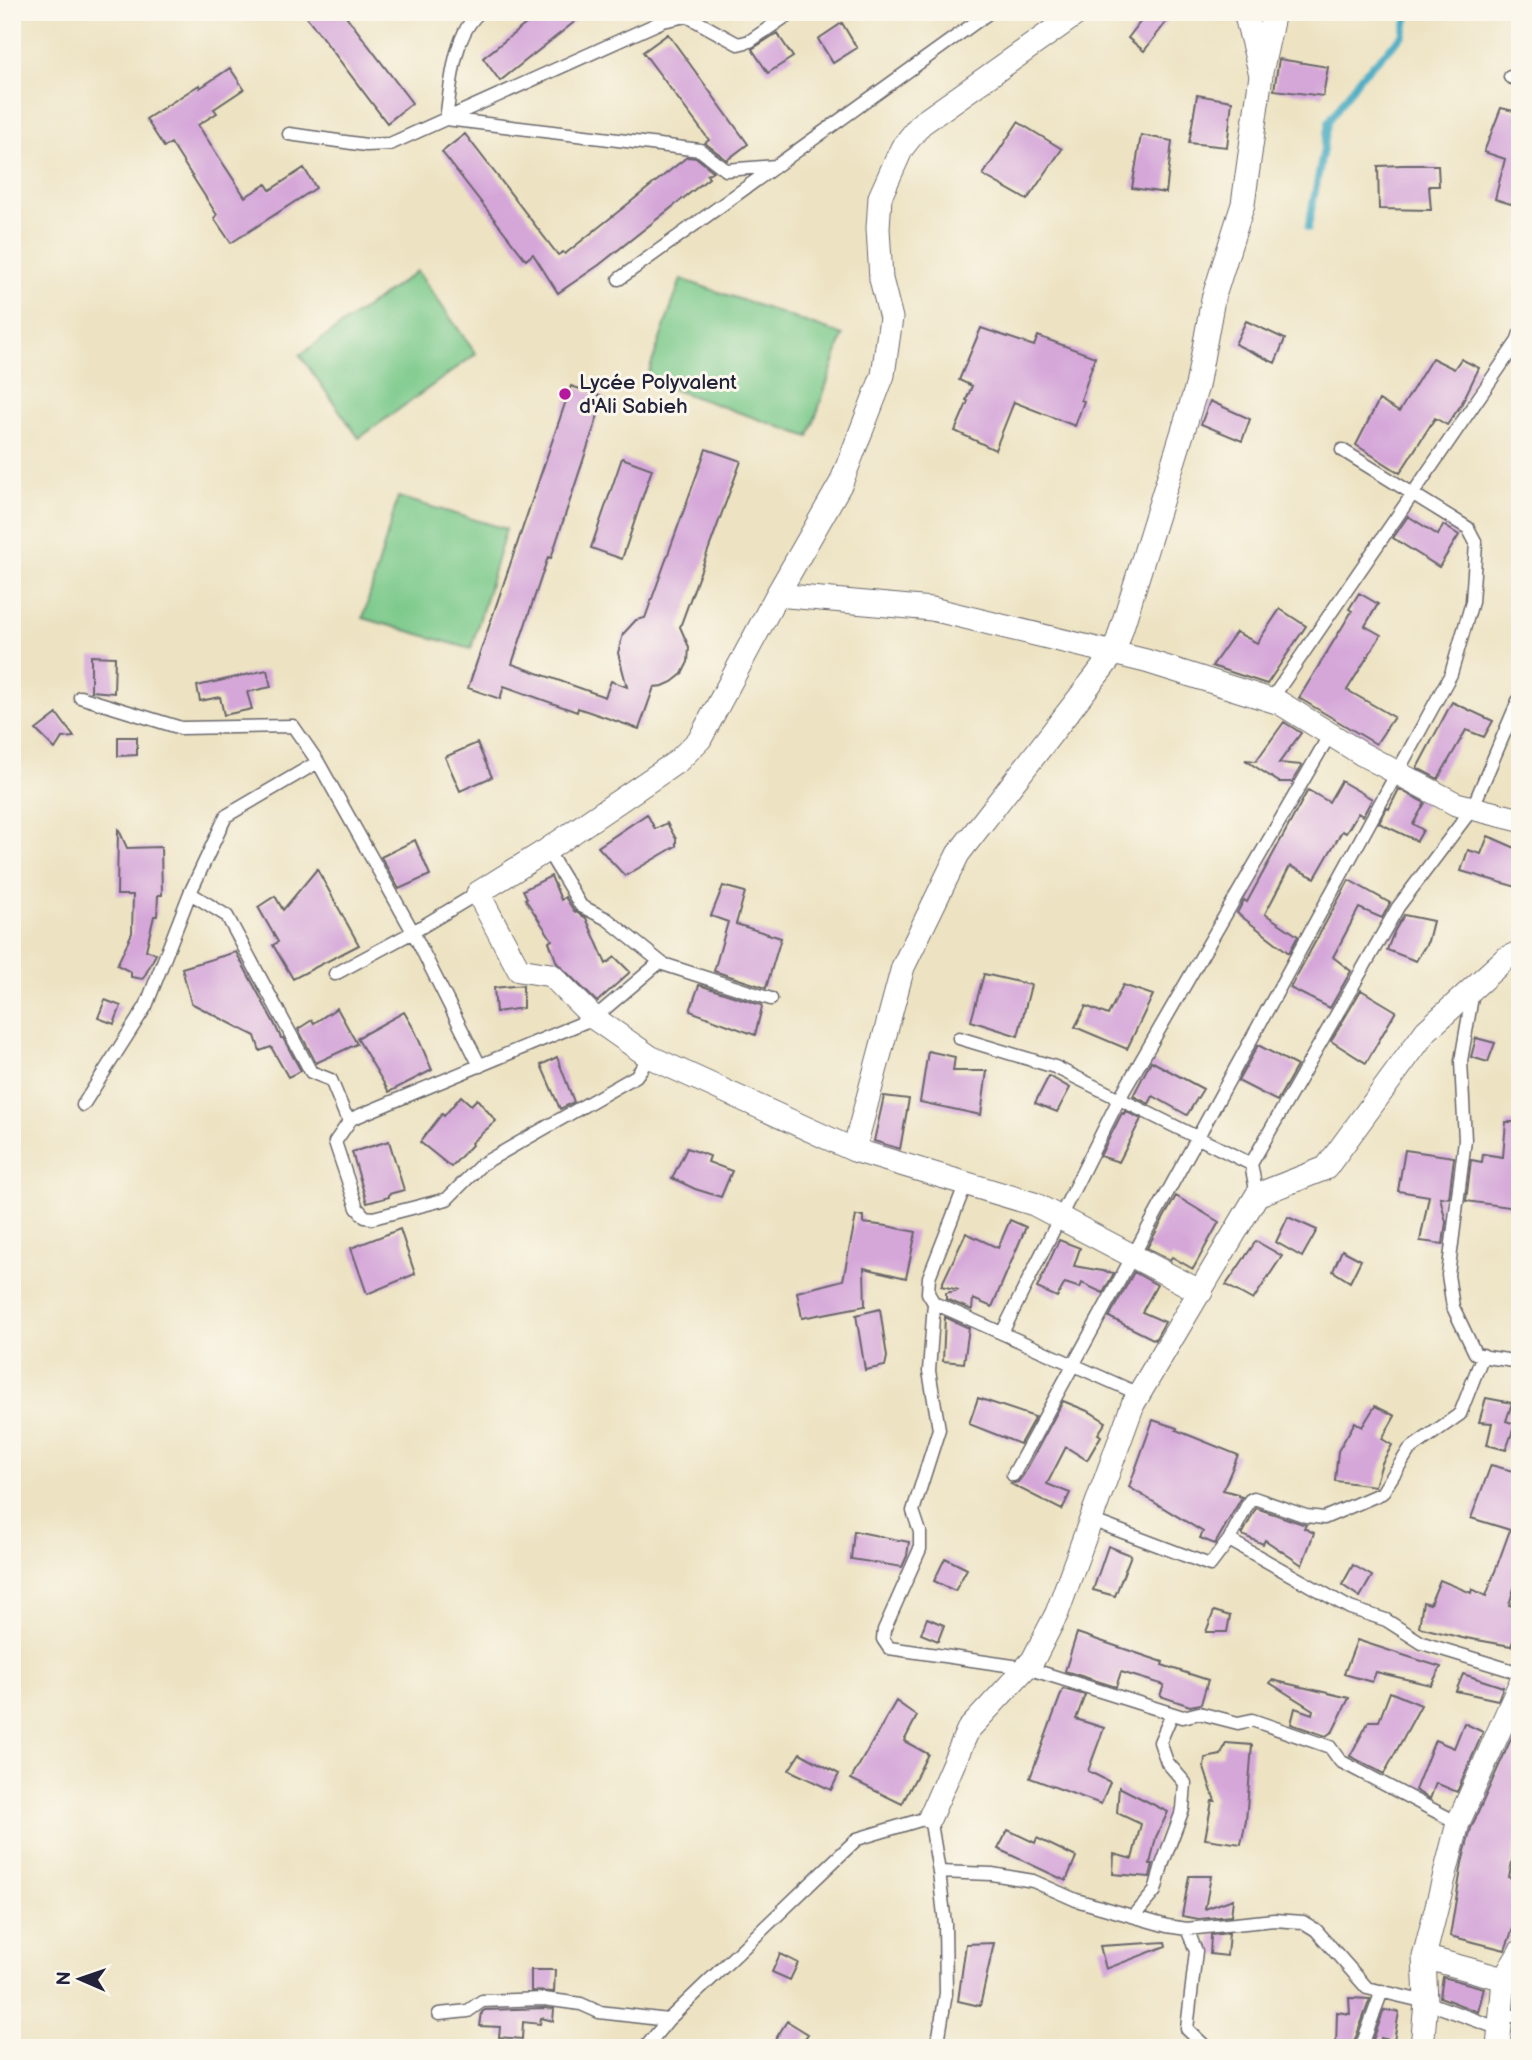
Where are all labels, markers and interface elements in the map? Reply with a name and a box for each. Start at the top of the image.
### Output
place label: Lycée Polyvalent d'Ali Sabieh [579,370,737,419]
marker: Lycée Polyvalent d'Ali Sabieh [557,386,573,402]
north arrow [46,1944,116,2014]
text: N [53,1971,76,1986]

